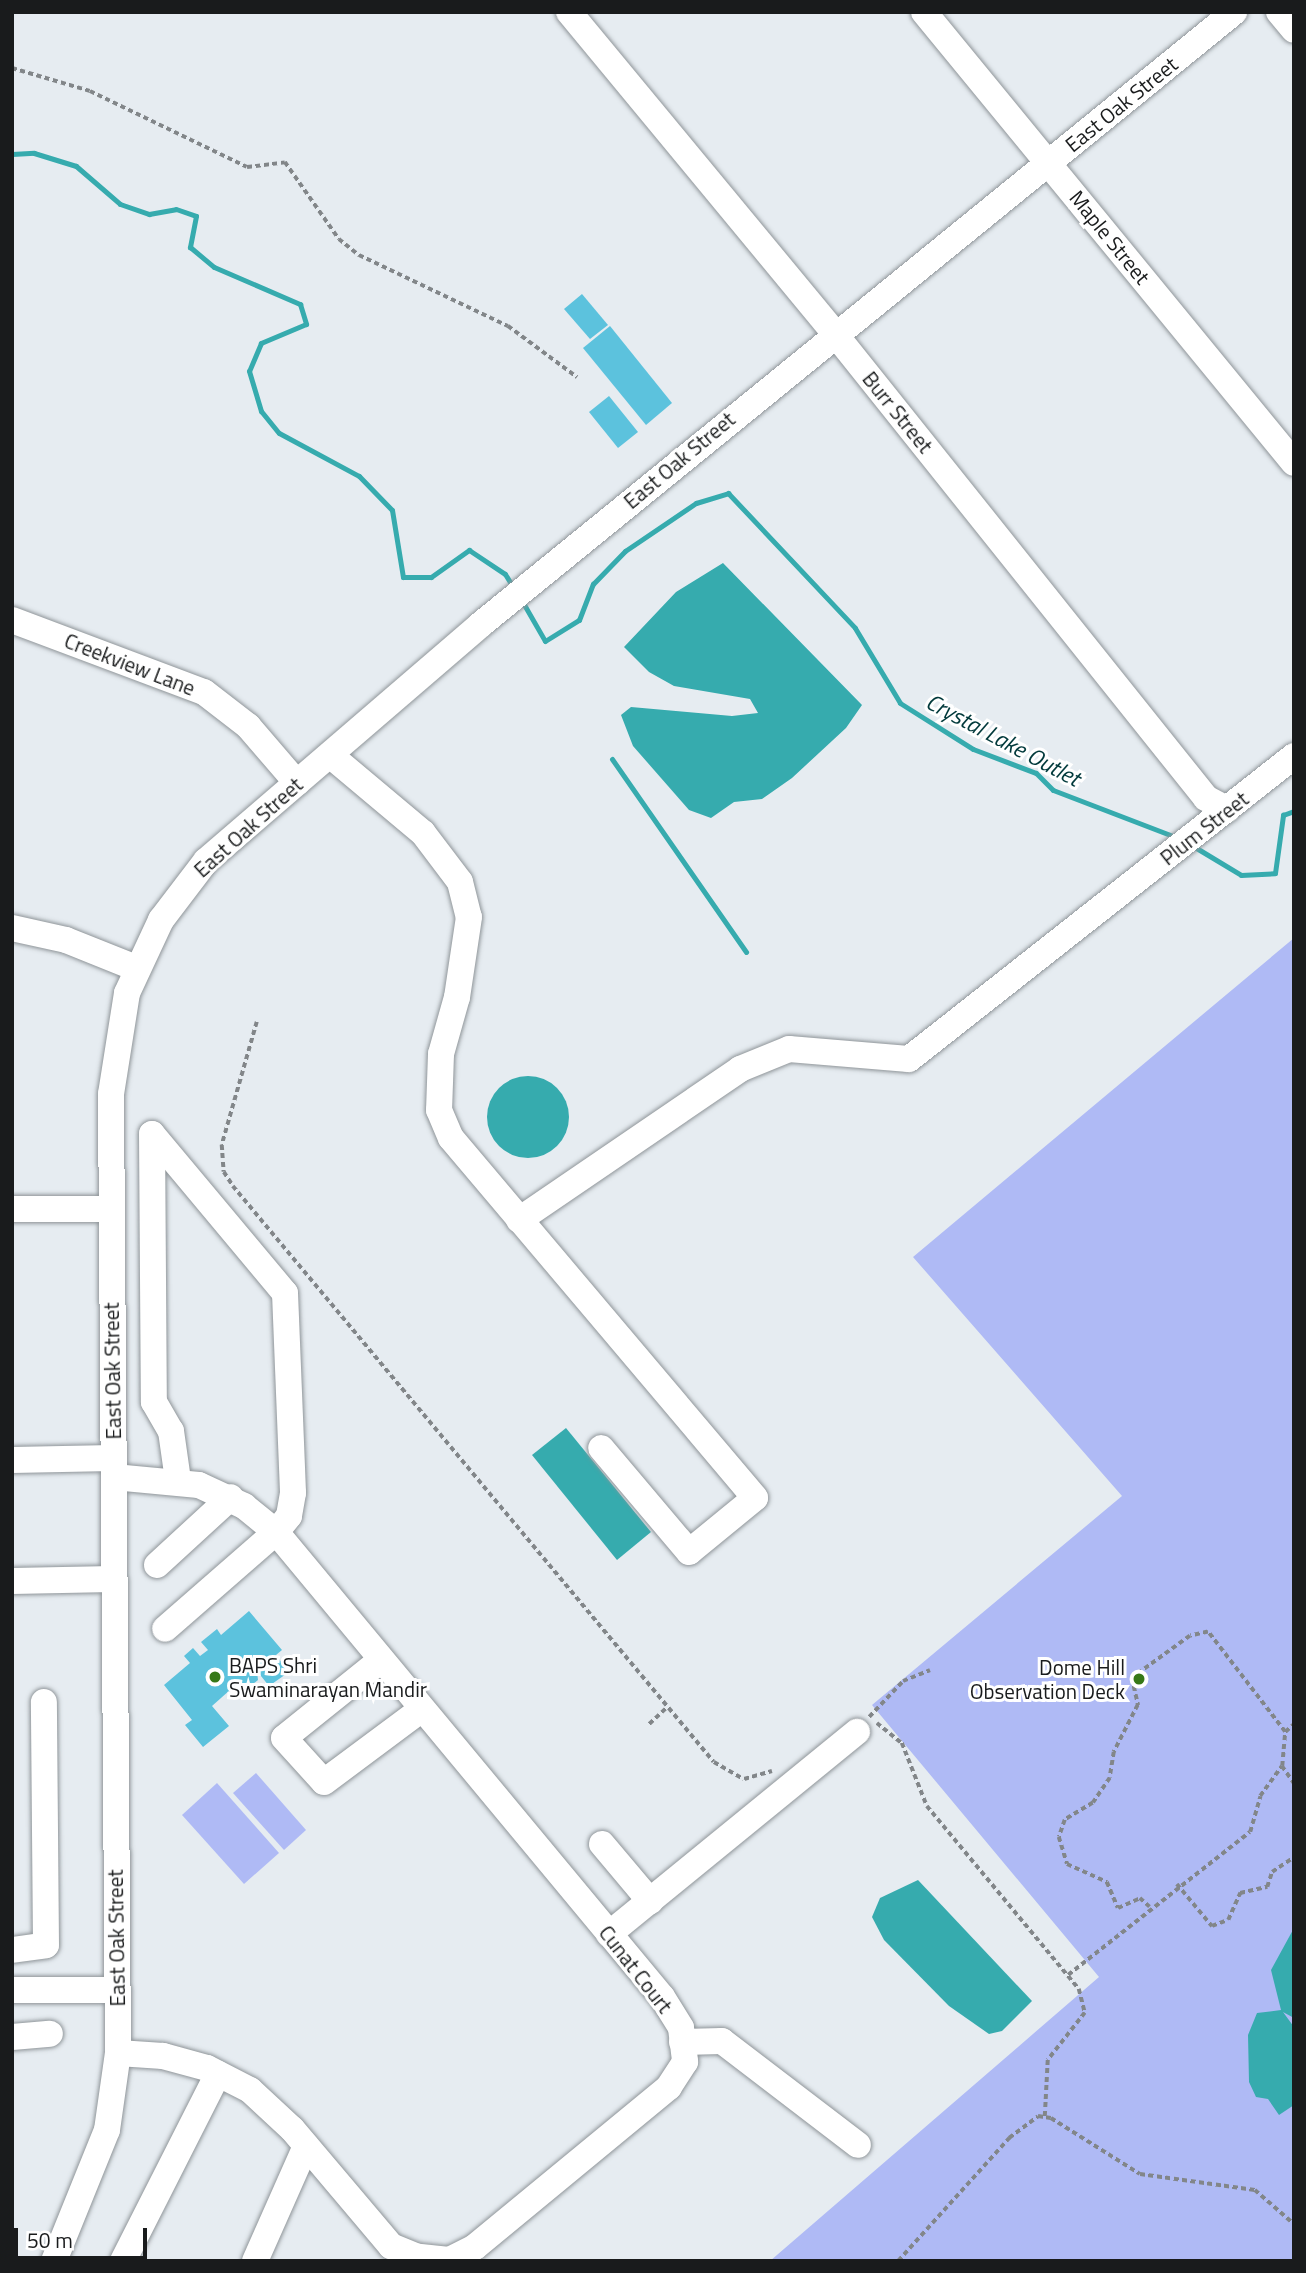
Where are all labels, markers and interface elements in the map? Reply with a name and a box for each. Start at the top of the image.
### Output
street label: East Oak Street [1060,51,1182,157]
street label: Maple Street [1065,185,1155,289]
street label: Burr Street [858,366,938,458]
street label: East Oak Street [618,406,740,514]
street label: Creekview Lane [61,628,199,700]
water label: Crystal Lake Outlet [921,688,1085,792]
street label: East Oak Street [189,772,307,882]
street label: Plum Street [1155,786,1253,870]
street label: East Oak Street [98,1302,126,1440]
place label: BAPS Shri Swaminarayan Mandir [229,1652,427,1702]
place label: Dome Hill Observation Deck [970,1654,1125,1704]
marker: BAPS Shri Swaminarayan Mandir [207,1669,223,1685]
marker: Dome Hill Observation Deck [1131,1671,1147,1687]
street label: East Oak Street [102,1869,130,2007]
street label: Cunat Court [594,1920,678,2018]
scale bar [18,2214,150,2258]
text: 50 m [27,2224,73,2256]

